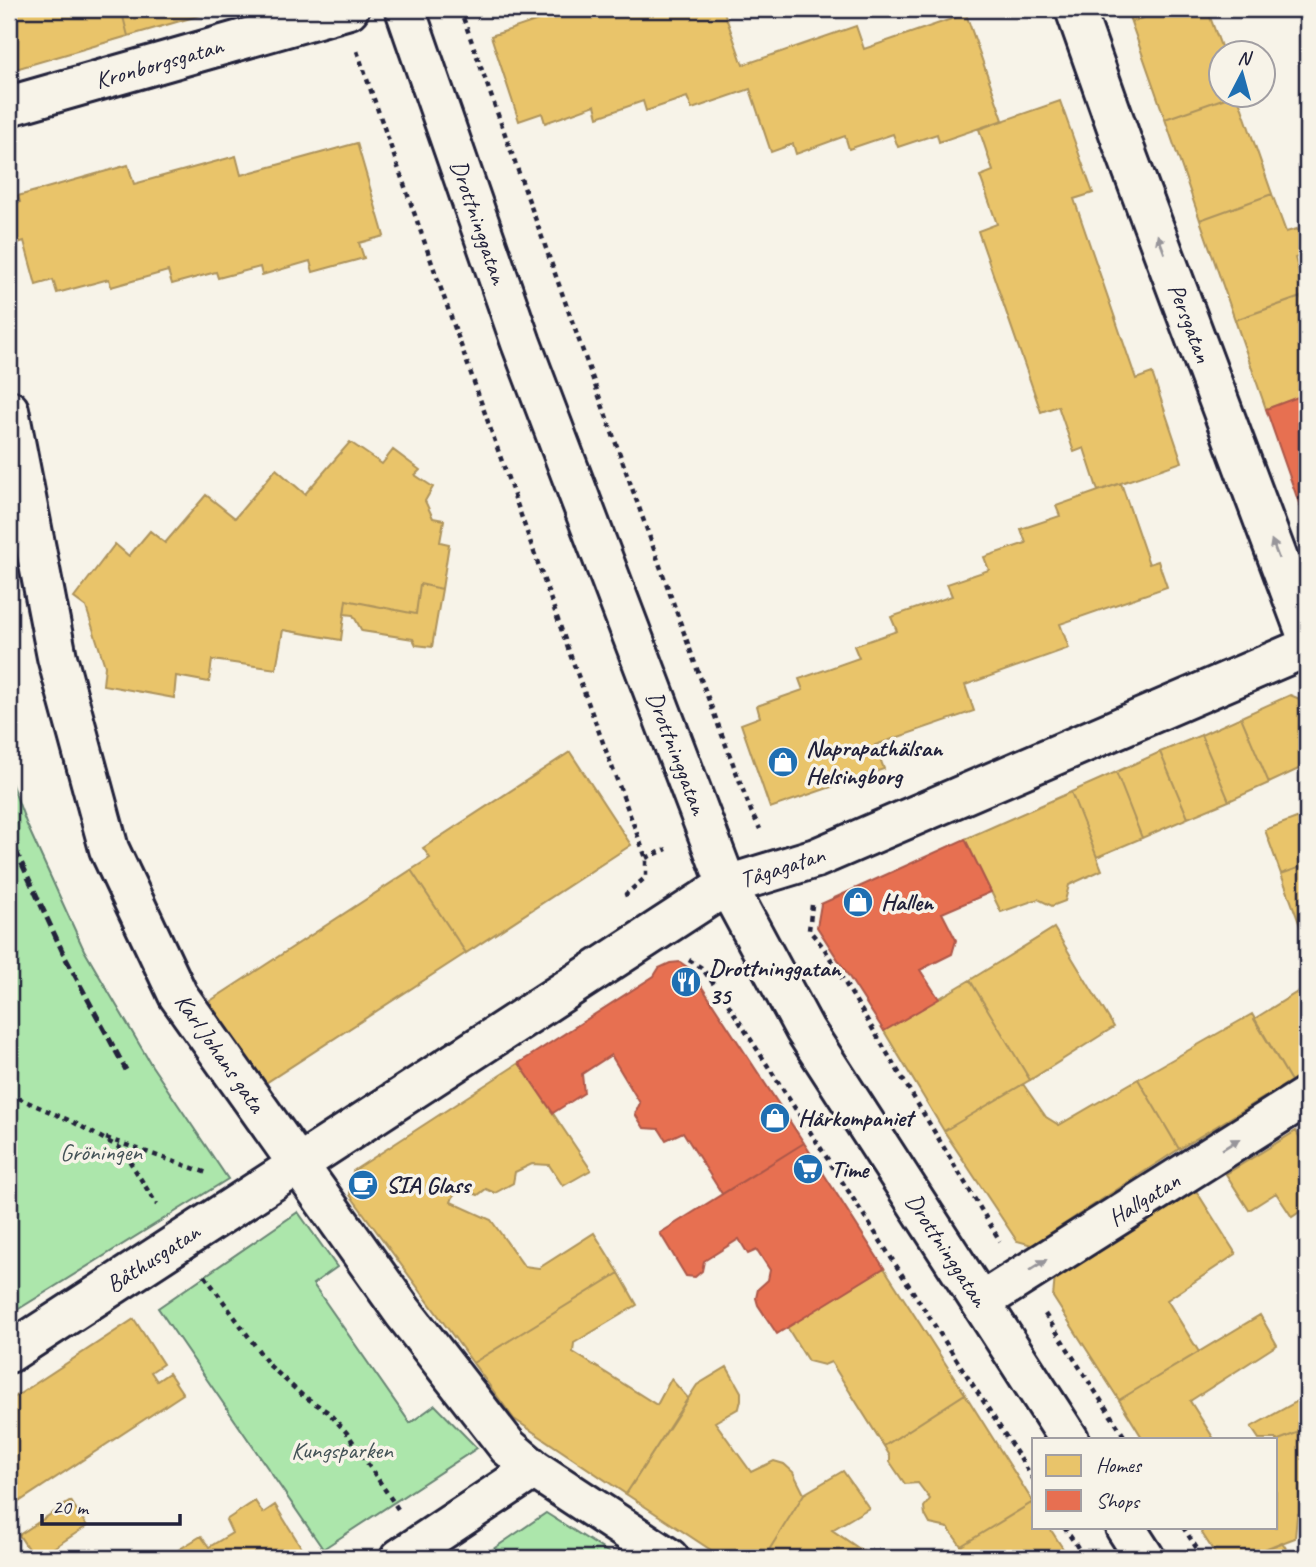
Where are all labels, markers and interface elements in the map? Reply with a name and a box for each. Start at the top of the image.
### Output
street label: Kronborgsgatan [92,30,228,96]
north arrow [1208,38,1278,108]
text: N [1237,46,1254,71]
street label: Drottninggatan [444,156,515,289]
one-way arrow [1155,234,1166,255]
street label: Persgatan [1161,279,1219,367]
one-way arrow [1269,539,1280,560]
street label: Drottninggatan [640,687,715,820]
place label: Naprapathälsan Helsingborg [806,733,944,791]
shop icon: Naprapathälsan Helsingborg [766,745,800,779]
street label: Tågagatan [736,839,829,895]
shop icon: Hallen [841,885,875,919]
place label: Hallen [881,887,935,917]
place label: Drottninggatan 35 [709,953,842,1011]
restaurant icon: Drottninggatan 35 [669,965,703,999]
street label: Karl Johans gata [168,988,273,1119]
shop icon: Hårkompaniet [758,1101,792,1135]
place label: Hårkompaniet [798,1103,917,1133]
park label: Gröningen [60,1137,143,1167]
one-way arrow [1221,1138,1241,1151]
supermarket icon: Time [791,1152,825,1186]
place label: Time [831,1154,870,1184]
street label: Hallgatan [1103,1165,1186,1233]
cafe icon: SIA Glass [346,1168,380,1202]
place label: SIA Glass [386,1170,473,1200]
street label: Drottninggatan [899,1188,995,1313]
street label: Båthusgatan [101,1216,206,1299]
one-way arrow [1029,1259,1048,1272]
park label: Kungsparken [291,1435,394,1465]
legend [1032,1438,1278,1528]
text: Homes [1096,1452,1143,1478]
scale bar [42,1483,180,1527]
text: Shops [1096,1488,1141,1514]
text: 20 m [52,1494,90,1520]

